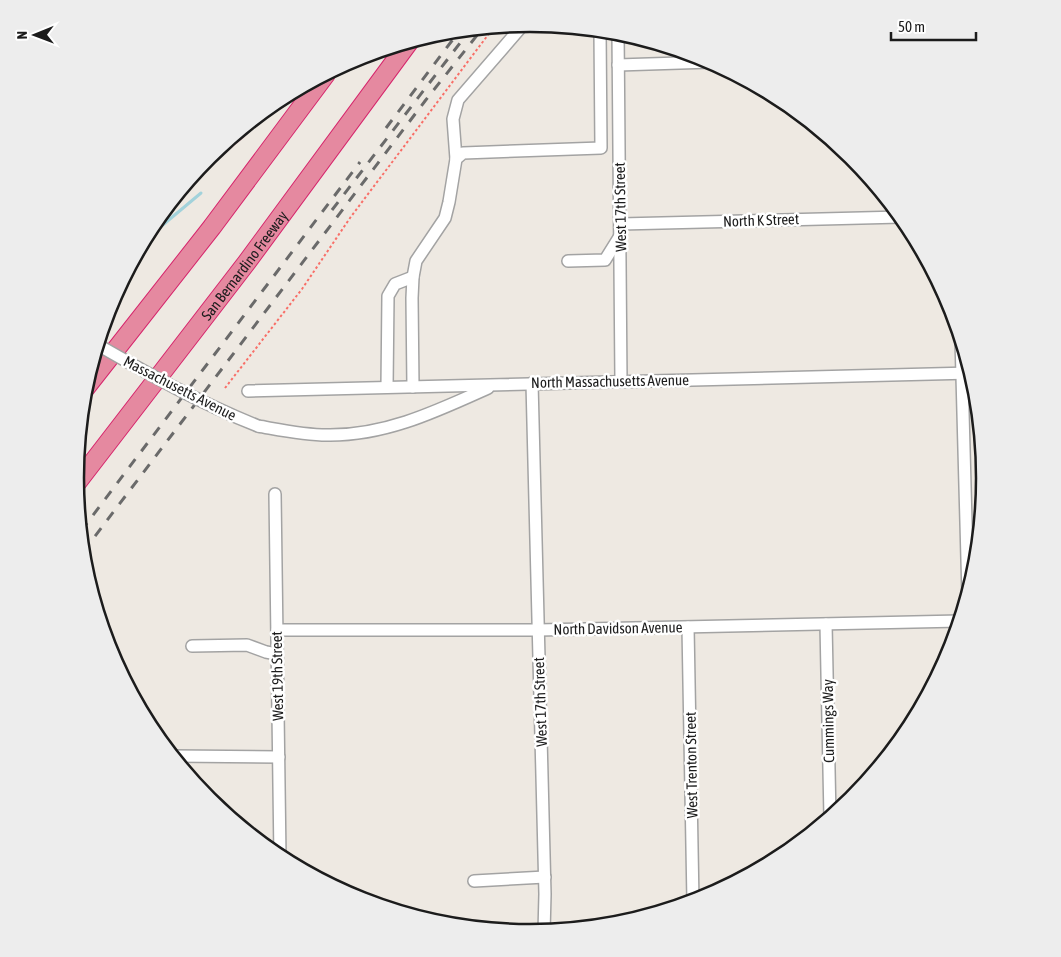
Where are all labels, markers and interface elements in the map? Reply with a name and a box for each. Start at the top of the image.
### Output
north arrow [10,10,60,60]
scale bar [891,10,976,42]
text: 50 m [898,18,925,35]
text: N [14,31,30,39]
street label: West 17th Street [611,162,629,252]
street label: San Bernardino Freeway [197,207,291,323]
street label: North K Street [723,210,799,230]
street label: Massachusetts Avenue [121,352,239,424]
street label: North Massachusetts Avenue [531,371,689,391]
street label: North Davidson Avenue [553,618,683,638]
street label: West 19th Street [268,631,286,721]
street label: West 17th Street [530,657,550,747]
street label: Cummings Way [819,679,837,763]
street label: West Trenton Street [682,712,700,818]

